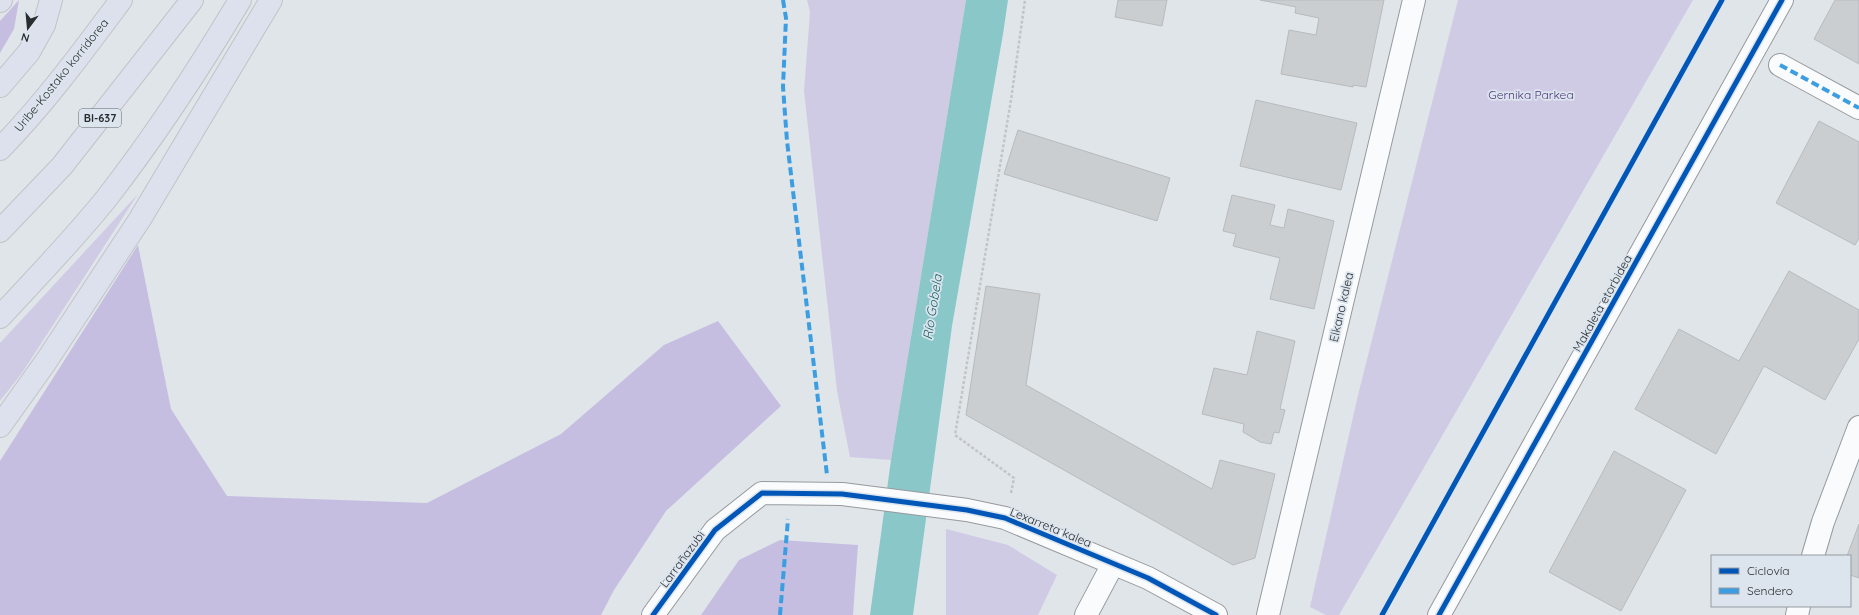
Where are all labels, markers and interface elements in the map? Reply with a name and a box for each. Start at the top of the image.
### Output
north arrow [8,8,48,48]
street label: Uribe-Kostako korridorea [11,15,111,135]
text: N [19,30,31,45]
park label: Gernika Parkea [1488,87,1574,102]
road number: BI-637 [79,109,121,127]
street label: Makaleta etorbidea [1569,252,1635,354]
street label: Elkano kalea [1326,271,1356,343]
water label: Río Gobela [919,272,945,341]
street label: Lexarreta kalea [1008,504,1094,550]
street label: Larrañazubi [656,528,708,590]
legend [1711,555,1851,607]
text: Ciclovía [1747,563,1790,578]
text: Sendero [1747,583,1793,598]

